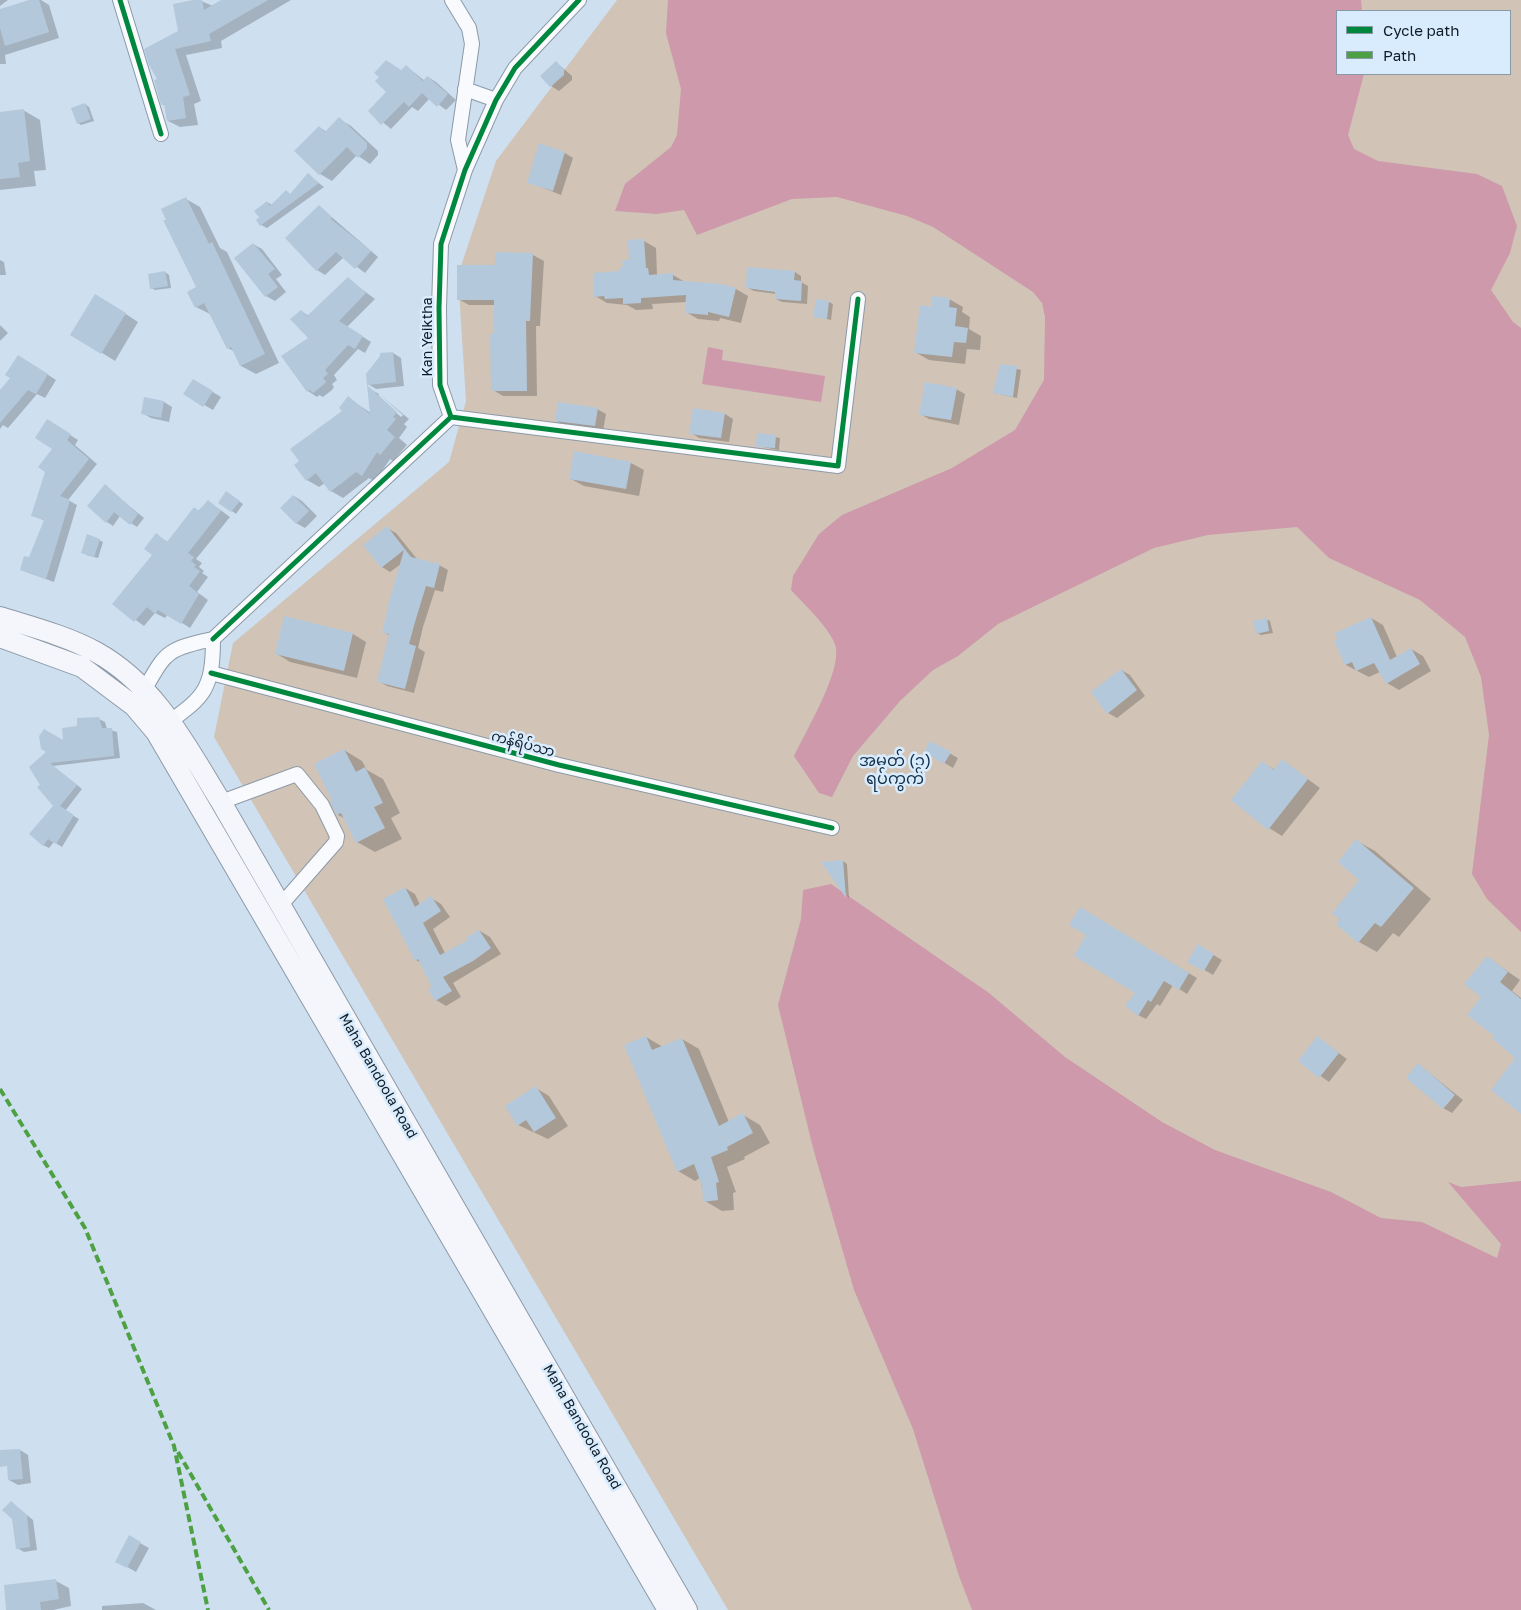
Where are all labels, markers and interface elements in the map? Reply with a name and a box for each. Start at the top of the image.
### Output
legend [1336,10,1511,75]
text: Cycle path [1383,21,1459,39]
text: Path [1383,46,1416,64]
street label: Kan Yeiktha [420,297,436,377]
street label: ကန်ရိပ်သာ [489,727,557,761]
district label: အမှတ် (၃) ရပ်ကွက် [859,751,931,789]
street label: Maha Bandoola Road [335,1011,421,1141]
street label: Maha Bandoola Road [539,1362,625,1492]

